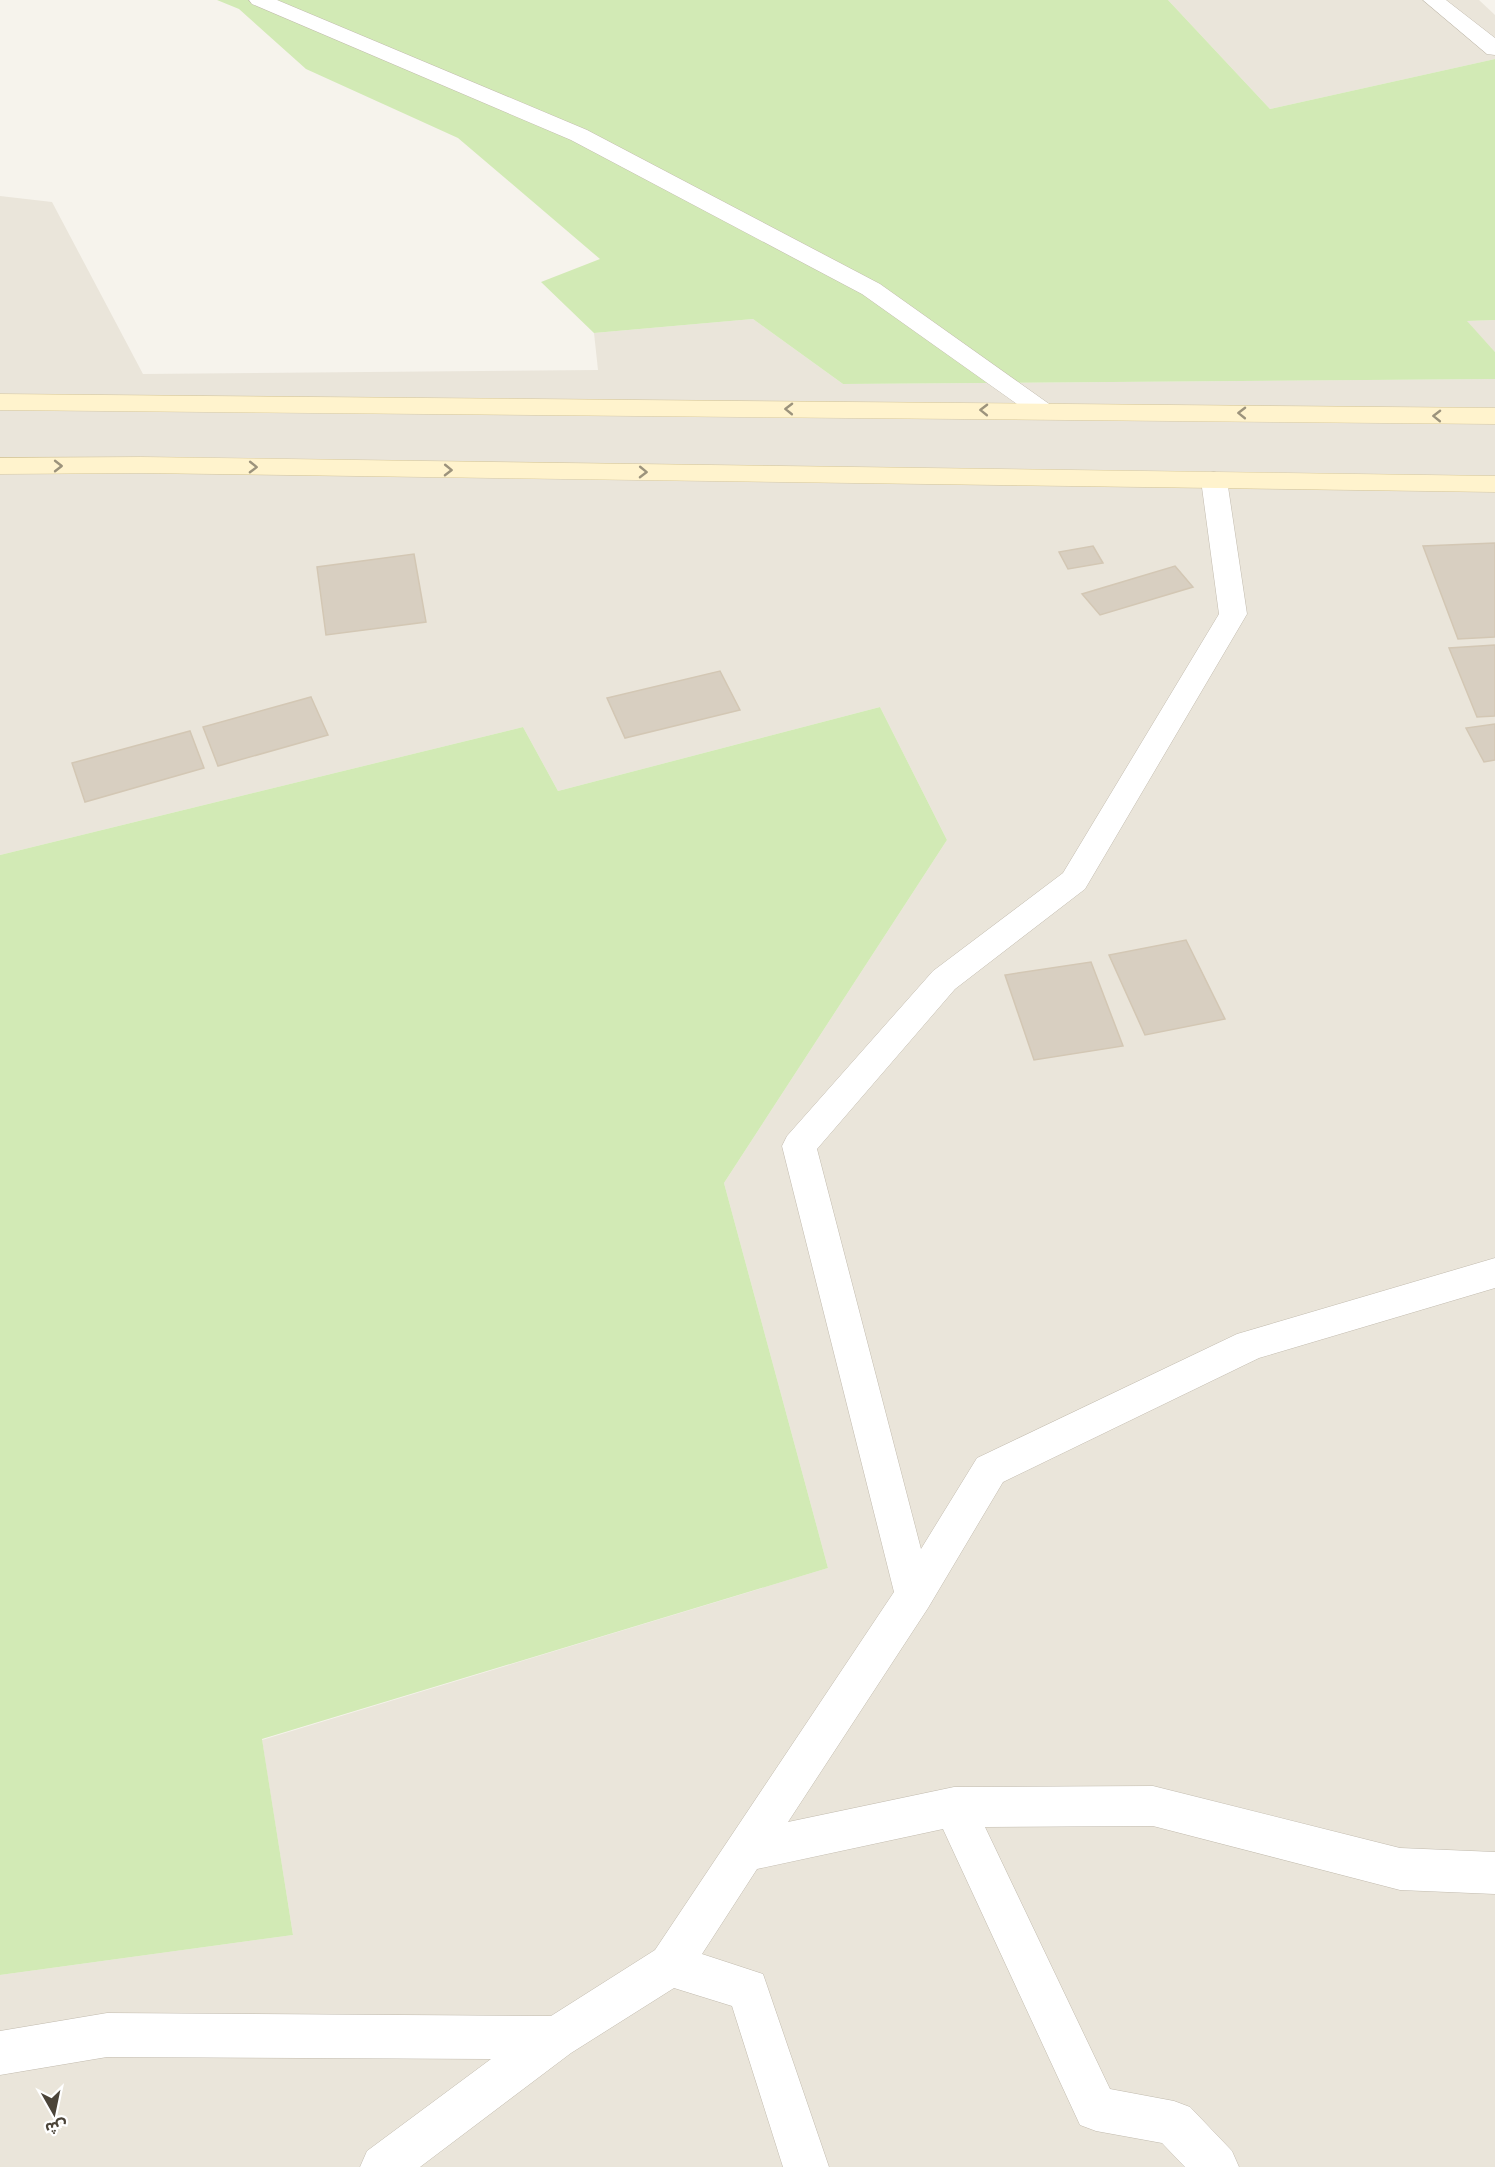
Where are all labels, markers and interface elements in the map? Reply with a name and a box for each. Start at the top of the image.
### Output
one-way arrow [784,403,793,415]
one-way arrow [979,404,988,417]
one-way arrow [1237,407,1246,420]
one-way arrow [1432,410,1441,422]
one-way arrow [54,460,63,472]
one-way arrow [249,461,258,473]
one-way arrow [444,464,453,476]
one-way arrow [639,466,648,479]
north arrow [24,2083,84,2143]
text: ش [44,2114,69,2139]

